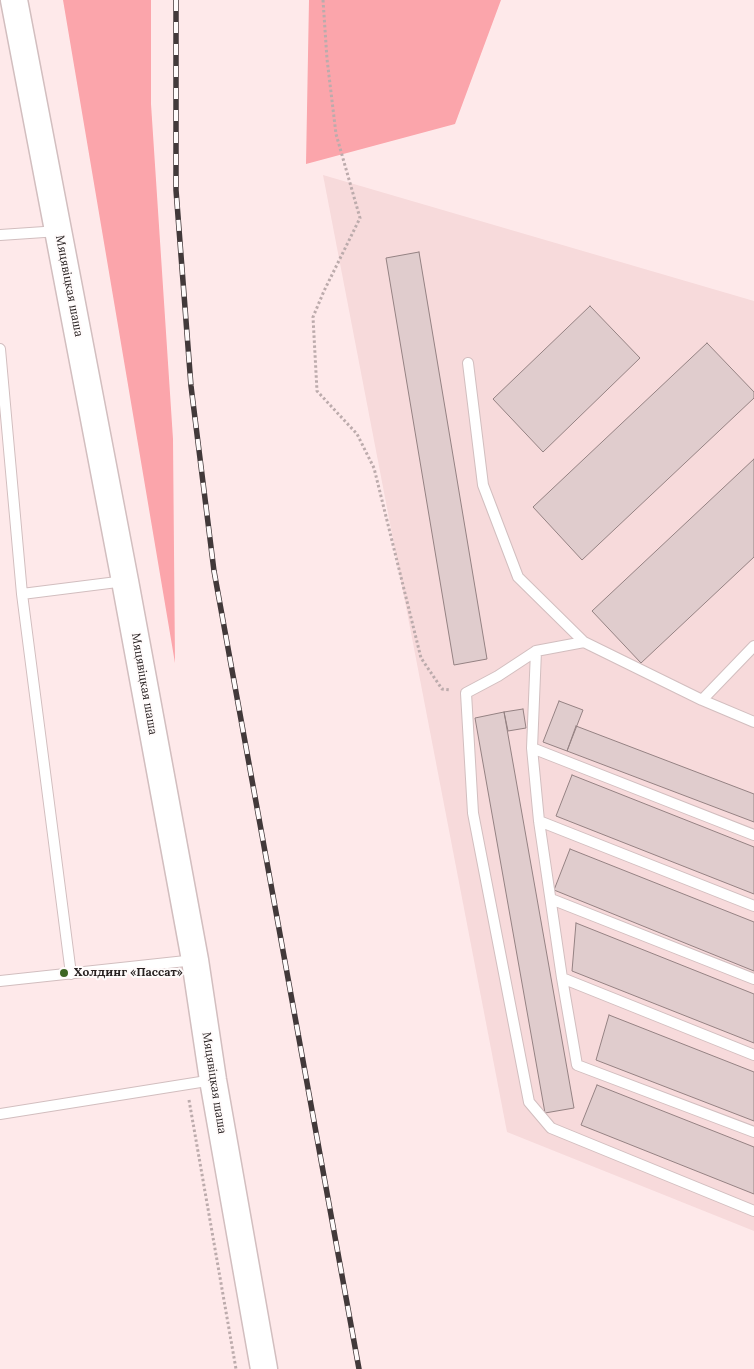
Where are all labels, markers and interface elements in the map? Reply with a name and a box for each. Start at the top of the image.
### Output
street label: Мяцявіцкая шаша [52,234,86,338]
street label: Мяцявіцкая шаша [128,632,160,736]
place label: Холдинг «Пассат» [74,966,183,980]
marker: Холдинг «Пассат» [58,967,70,979]
street label: Мяцявіцкая шаша [199,1031,229,1135]

